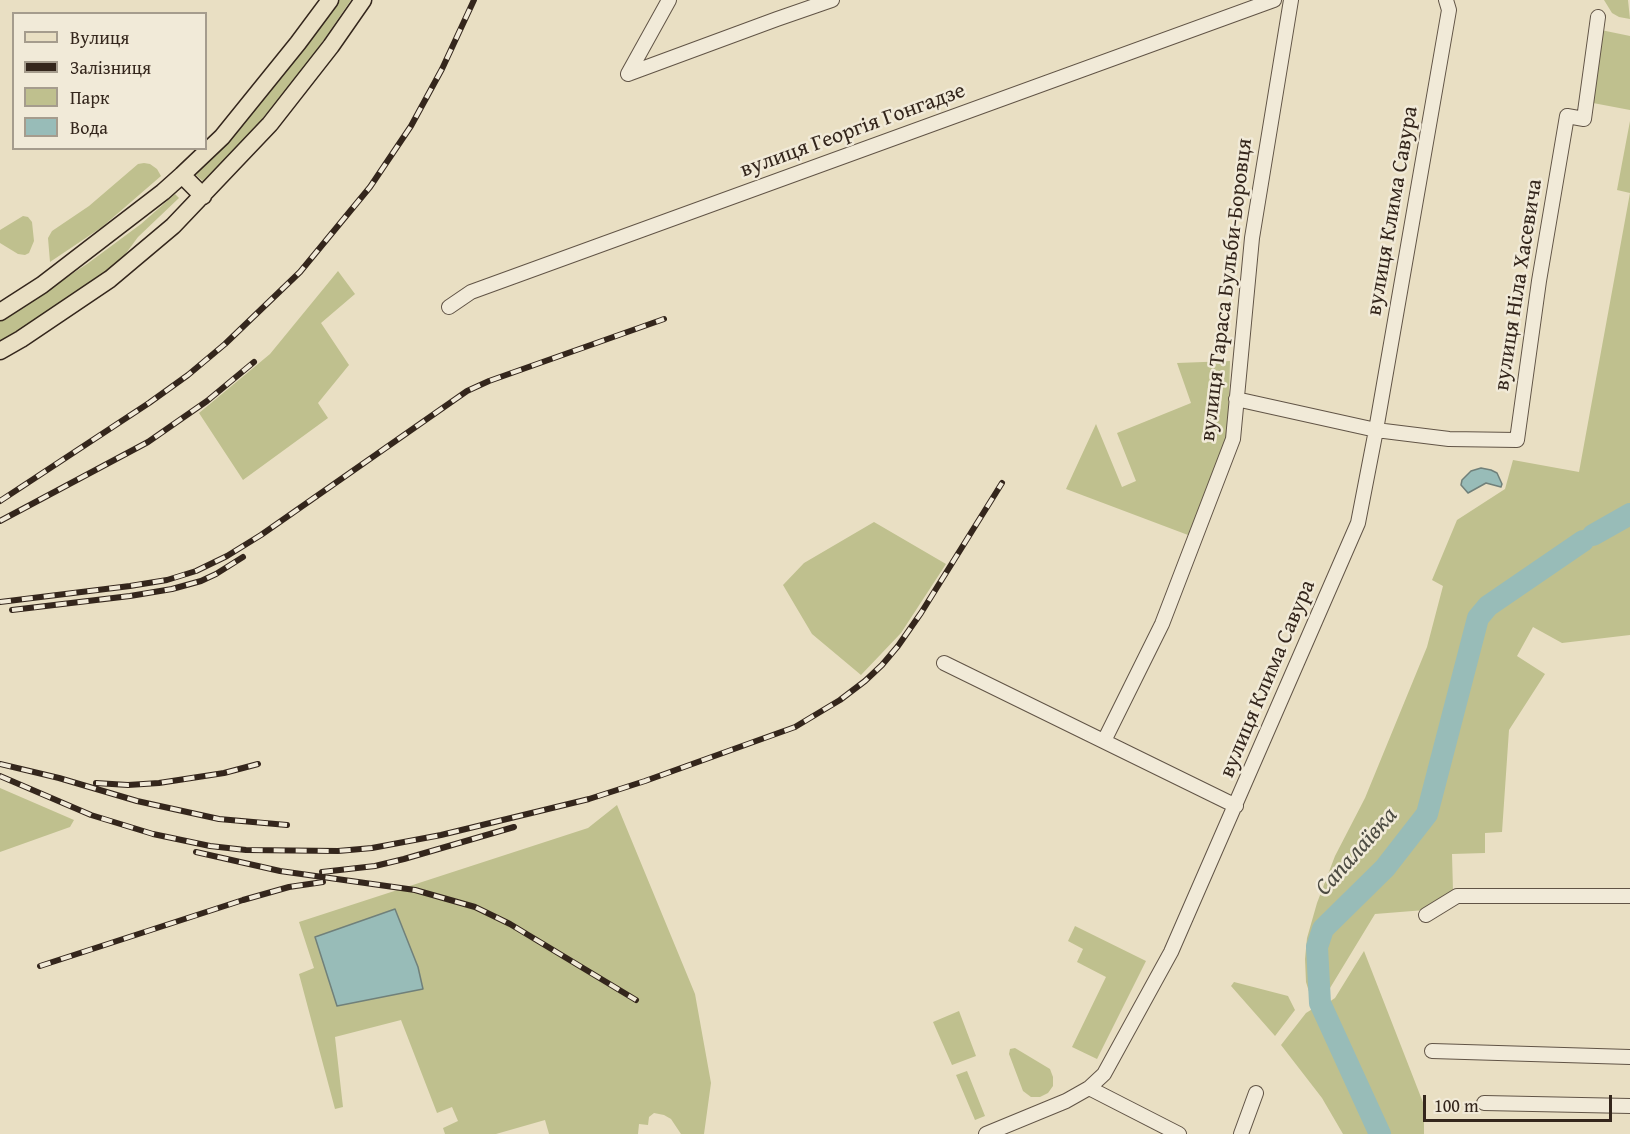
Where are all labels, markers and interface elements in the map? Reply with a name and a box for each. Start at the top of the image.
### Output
legend [12,12,207,150]
text: Вулиця [70,24,129,51]
text: Залізниця [70,54,151,81]
street label: вулиця Георгія Гонгадзе [737,78,969,184]
text: Парк [70,84,109,111]
street label: вулиця Клима Савура [1362,104,1424,318]
text: Вода [70,114,108,141]
street label: вулиця Тараса Бульби-Боровця [1195,137,1259,443]
street label: вулиця Ніла Хасевича [1489,177,1549,393]
street label: вулиця Клима Савура [1214,576,1322,782]
water label: Сапалаївка [1310,802,1404,902]
scale bar [1426,1083,1615,1121]
text: 100 m [1434,1092,1479,1119]

